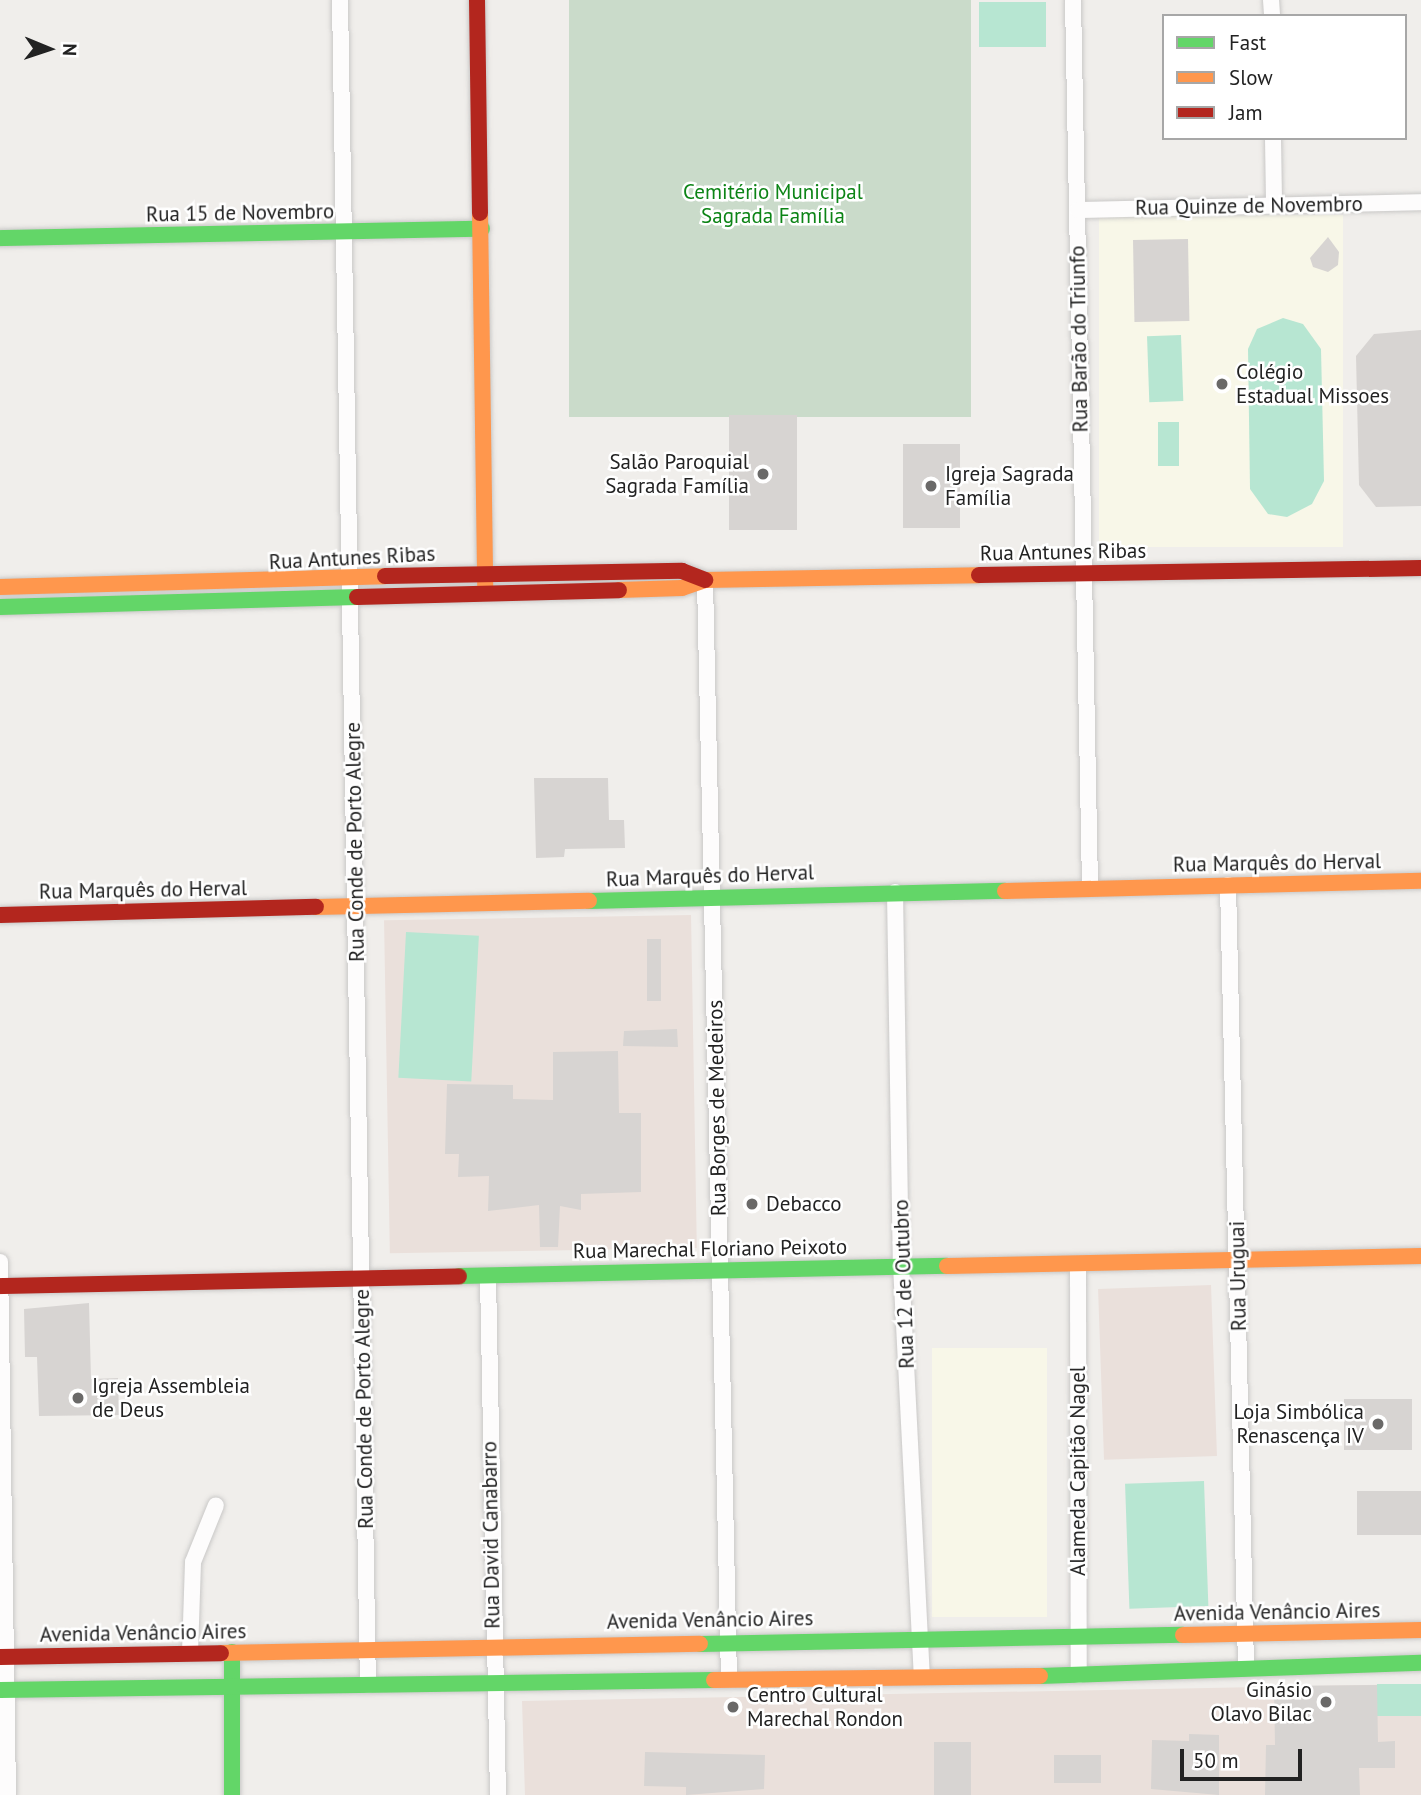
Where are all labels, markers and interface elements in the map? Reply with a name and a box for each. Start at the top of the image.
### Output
north arrow [14,14,84,84]
legend [1162,14,1407,140]
text: Fast [1229,29,1266,56]
text: N [58,43,82,56]
text: Slow [1229,64,1273,91]
text: Jam [1229,99,1263,126]
park label: Cemitério Municipal Sagrada Família [683,179,863,229]
street label: Rua Quinze de Novembro [1135,191,1363,221]
street label: Rua 15 de Novembro [146,199,334,227]
street label: Rua Barão do Triunfo [1065,245,1093,433]
place label: Colégio Estadual Missoes [1236,359,1389,409]
marker: Colégio Estadual Missoes [1214,376,1230,392]
place label: Salão Paroquial Sagrada Família [605,449,749,499]
place label: Igreja Sagrada Família [945,461,1074,511]
marker: Salão Paroquial Sagrada Família [755,466,771,482]
marker: Igreja Sagrada Família [923,478,939,494]
street label: Rua Antunes Ribas [979,538,1147,566]
street label: Rua Antunes Ribas [268,541,436,575]
street label: Rua Conde de Porto Alegre [340,722,370,962]
street label: Rua Marquês do Herval [1173,849,1381,877]
street label: Rua Marquês do Herval [605,860,815,892]
street label: Rua Marquês do Herval [39,876,247,904]
street label: Rua Borges de Medeiros [703,1000,731,1216]
place label: Debacco [766,1191,841,1217]
marker: Debacco [744,1196,760,1212]
street label: Rua 12 de Outubro [888,1199,920,1369]
street label: Rua Uruguai [1224,1221,1252,1331]
street label: Rua Marechal Floriano Peixoto [573,1234,847,1264]
street label: Rua Conde de Porto Alegre [349,1289,379,1529]
street label: Alameda Capitão Nagel [1065,1366,1091,1576]
place label: Igreja Assembleia de Deus [92,1373,251,1423]
marker: Igreja Assembleia de Deus [70,1390,86,1406]
place label: Loja Simbólica Renascença IV [1233,1399,1364,1449]
marker: Loja Simbólica Renascença IV [1370,1416,1386,1432]
street label: Rua David Canabarro [477,1441,505,1629]
street label: Avenida Venâncio Aires [1173,1598,1381,1626]
street label: Avenida Venâncio Aires [606,1606,814,1634]
street label: Avenida Venâncio Aires [39,1619,247,1647]
place label: Ginásio Olavo Bilac [1210,1677,1312,1727]
place label: Centro Cultural Marechal Rondon [747,1682,903,1732]
marker: Ginásio Olavo Bilac [1318,1694,1334,1710]
marker: Centro Cultural Marechal Rondon [725,1699,741,1715]
scale bar [1183,1736,1306,1780]
text: 50 m [1193,1747,1239,1774]

